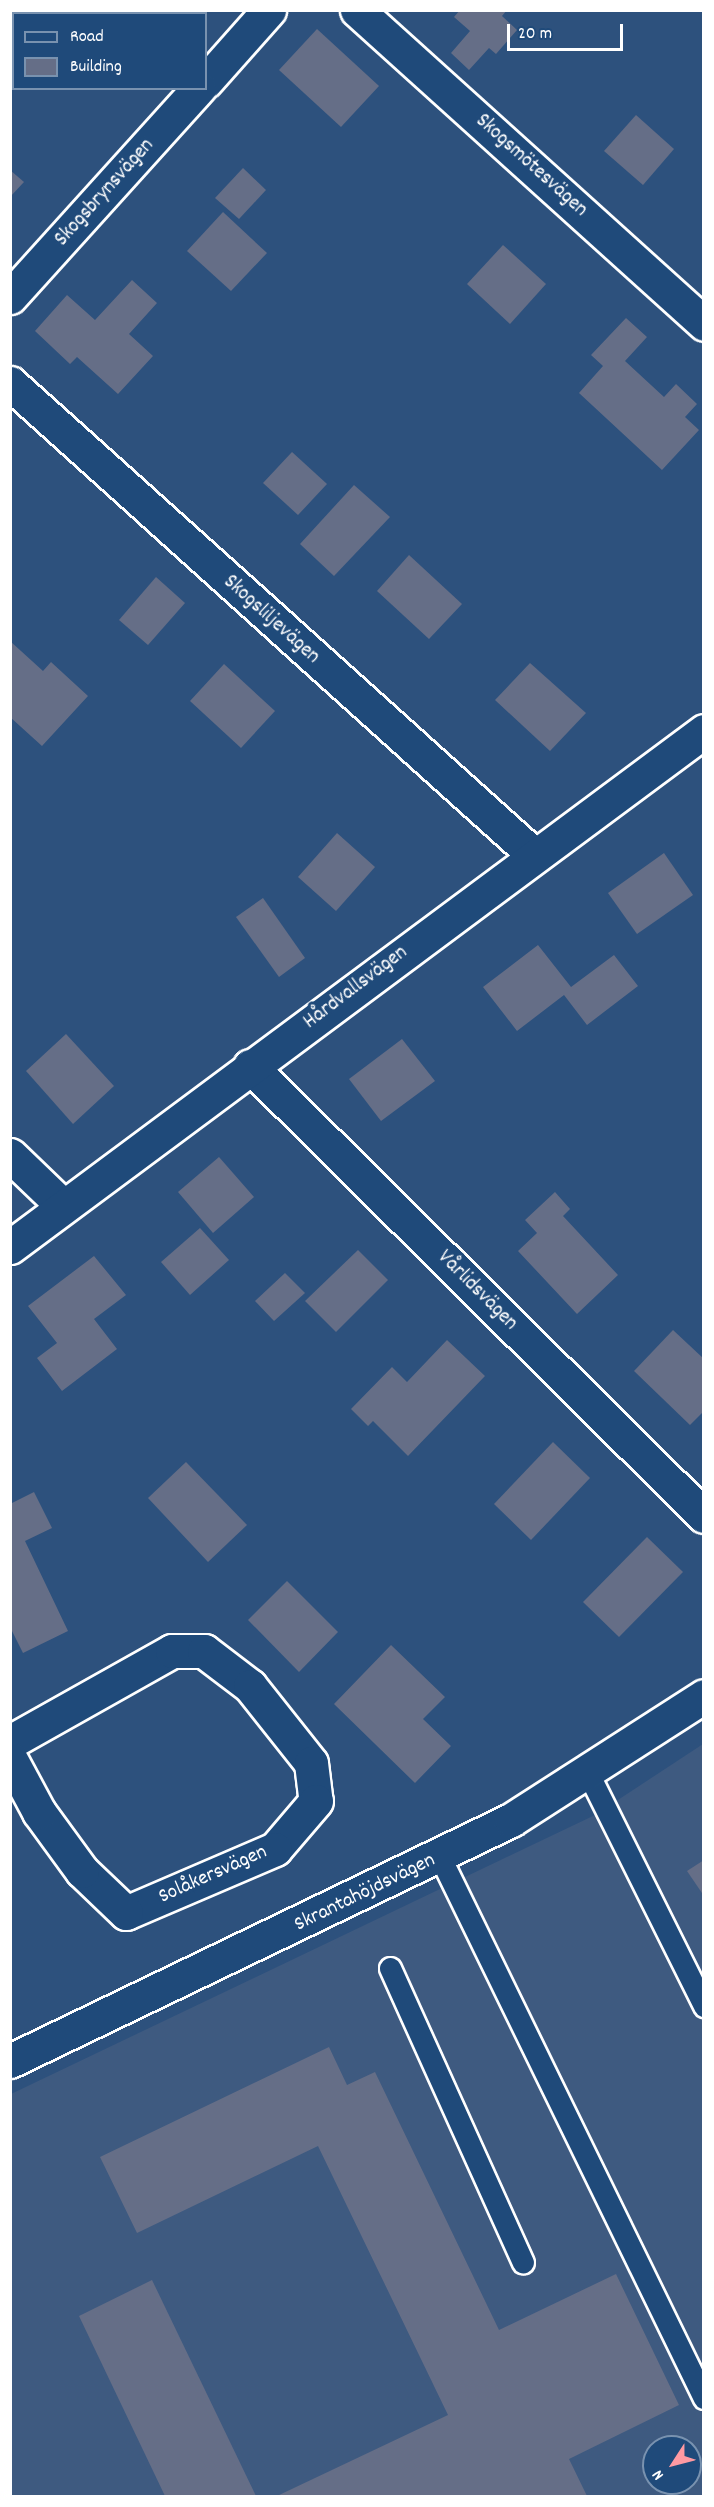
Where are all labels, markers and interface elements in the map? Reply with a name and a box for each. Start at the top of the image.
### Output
legend [12,12,207,90]
scale bar [510,12,626,50]
text: 20 m [518,22,552,47]
text: Road [70,25,104,50]
text: Building [70,55,122,80]
street label: Skogsmötesvägen [470,109,592,223]
street label: Skogsbrynsvägen [50,134,160,252]
street label: Skogsliljevägen [218,570,324,670]
street label: Hårdvallsvägen [299,941,413,1035]
street label: Vårlidsvägen [432,1246,522,1336]
street label: Solåkersvägen [155,1840,271,1910]
street label: Skrantahöjdsvägen [291,1848,439,1938]
north arrow [642,2435,702,2495]
text: N [647,2465,670,2485]

